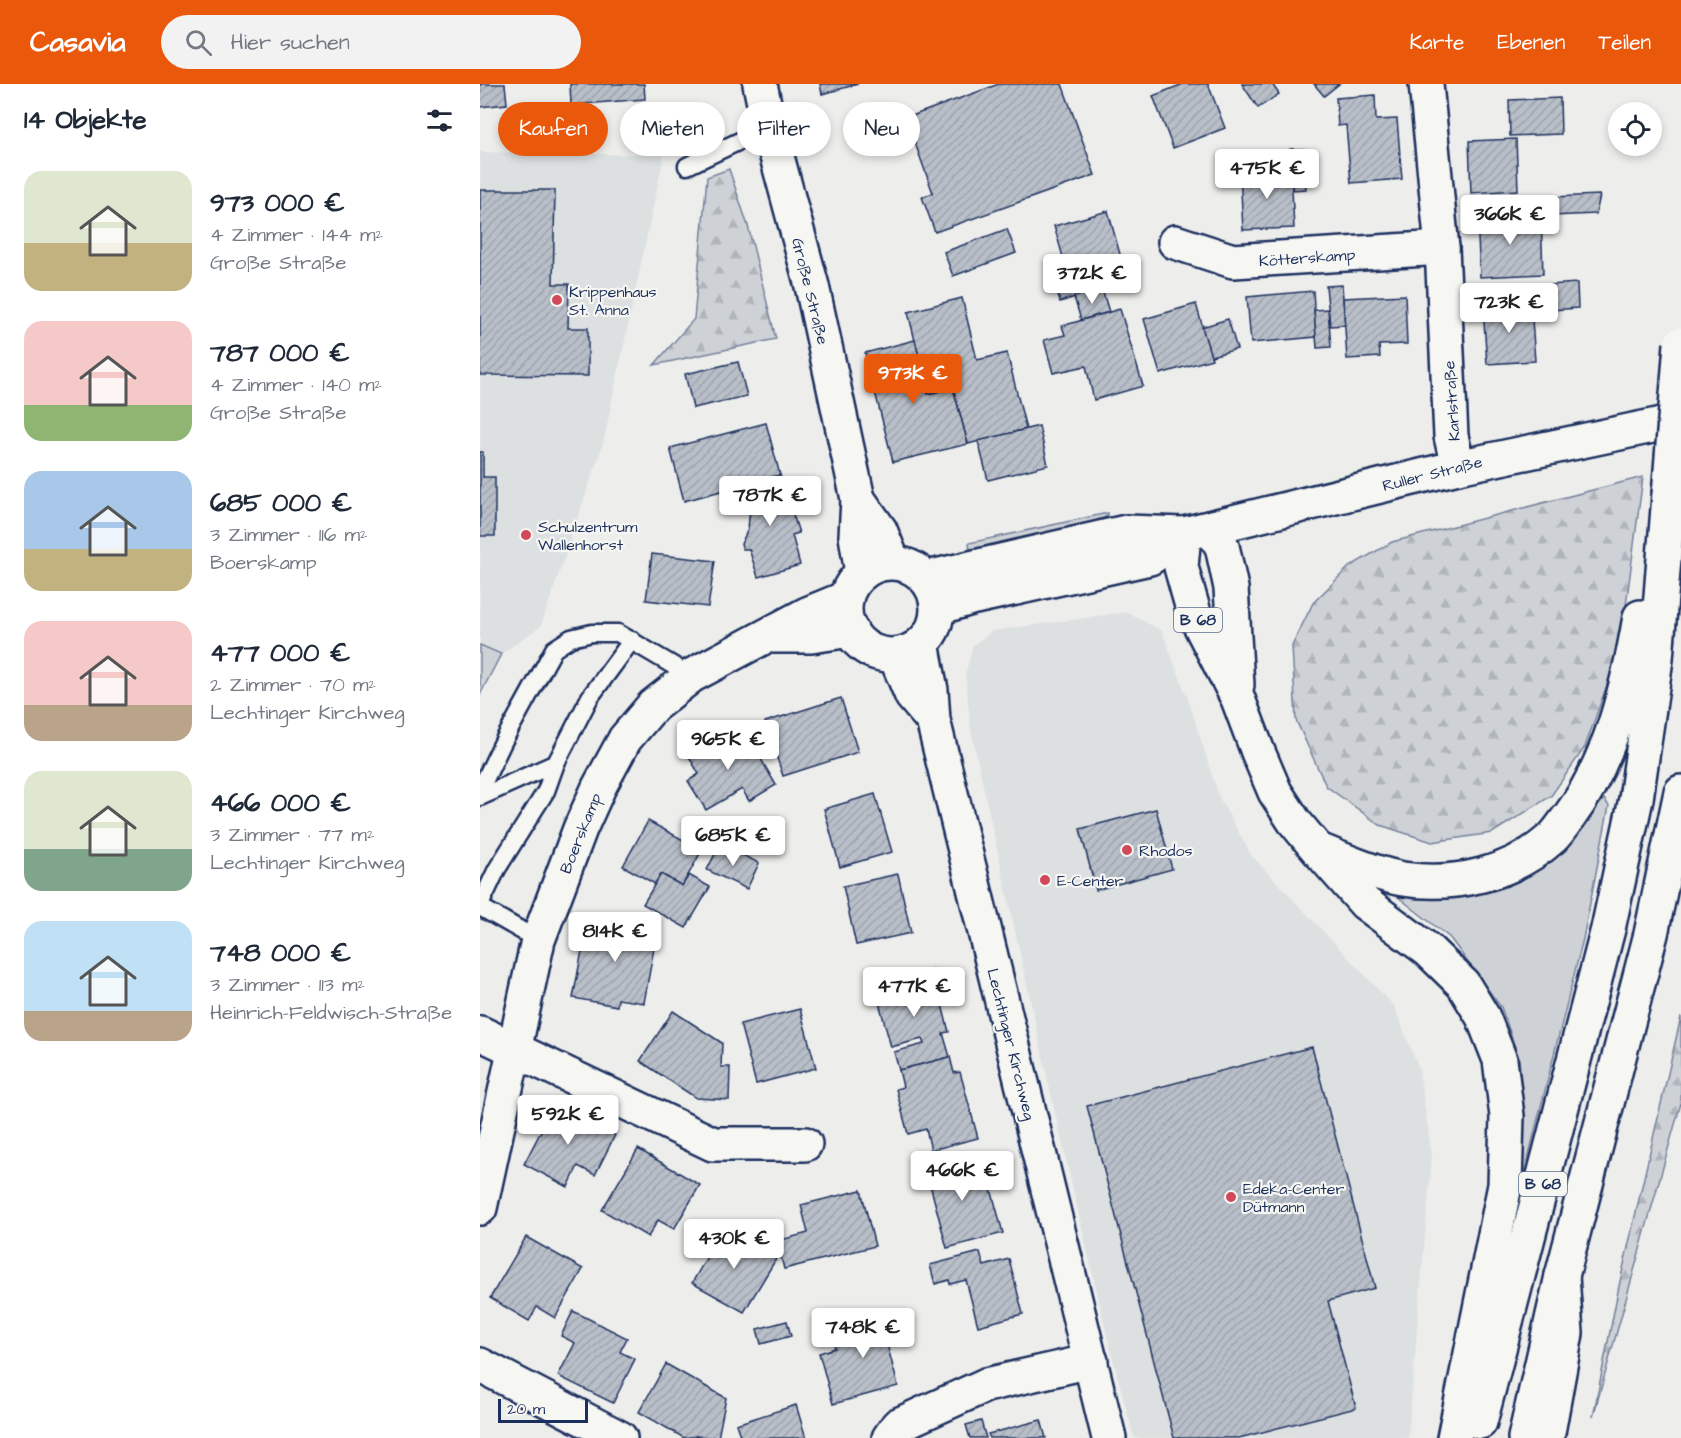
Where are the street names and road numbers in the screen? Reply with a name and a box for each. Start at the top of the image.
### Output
street label: Große Straße [786,236,834,347]
street label: Kötterskamp [1258,244,1356,272]
street label: Karlstraße [1438,360,1466,442]
street label: Ruller Straße [1380,451,1485,497]
road number: B 68 [1174,608,1222,632]
street label: Boerskamp [555,790,607,877]
street label: Lechtinger Kirchweg [981,966,1041,1123]
road number: B 68 [1519,1172,1567,1196]

